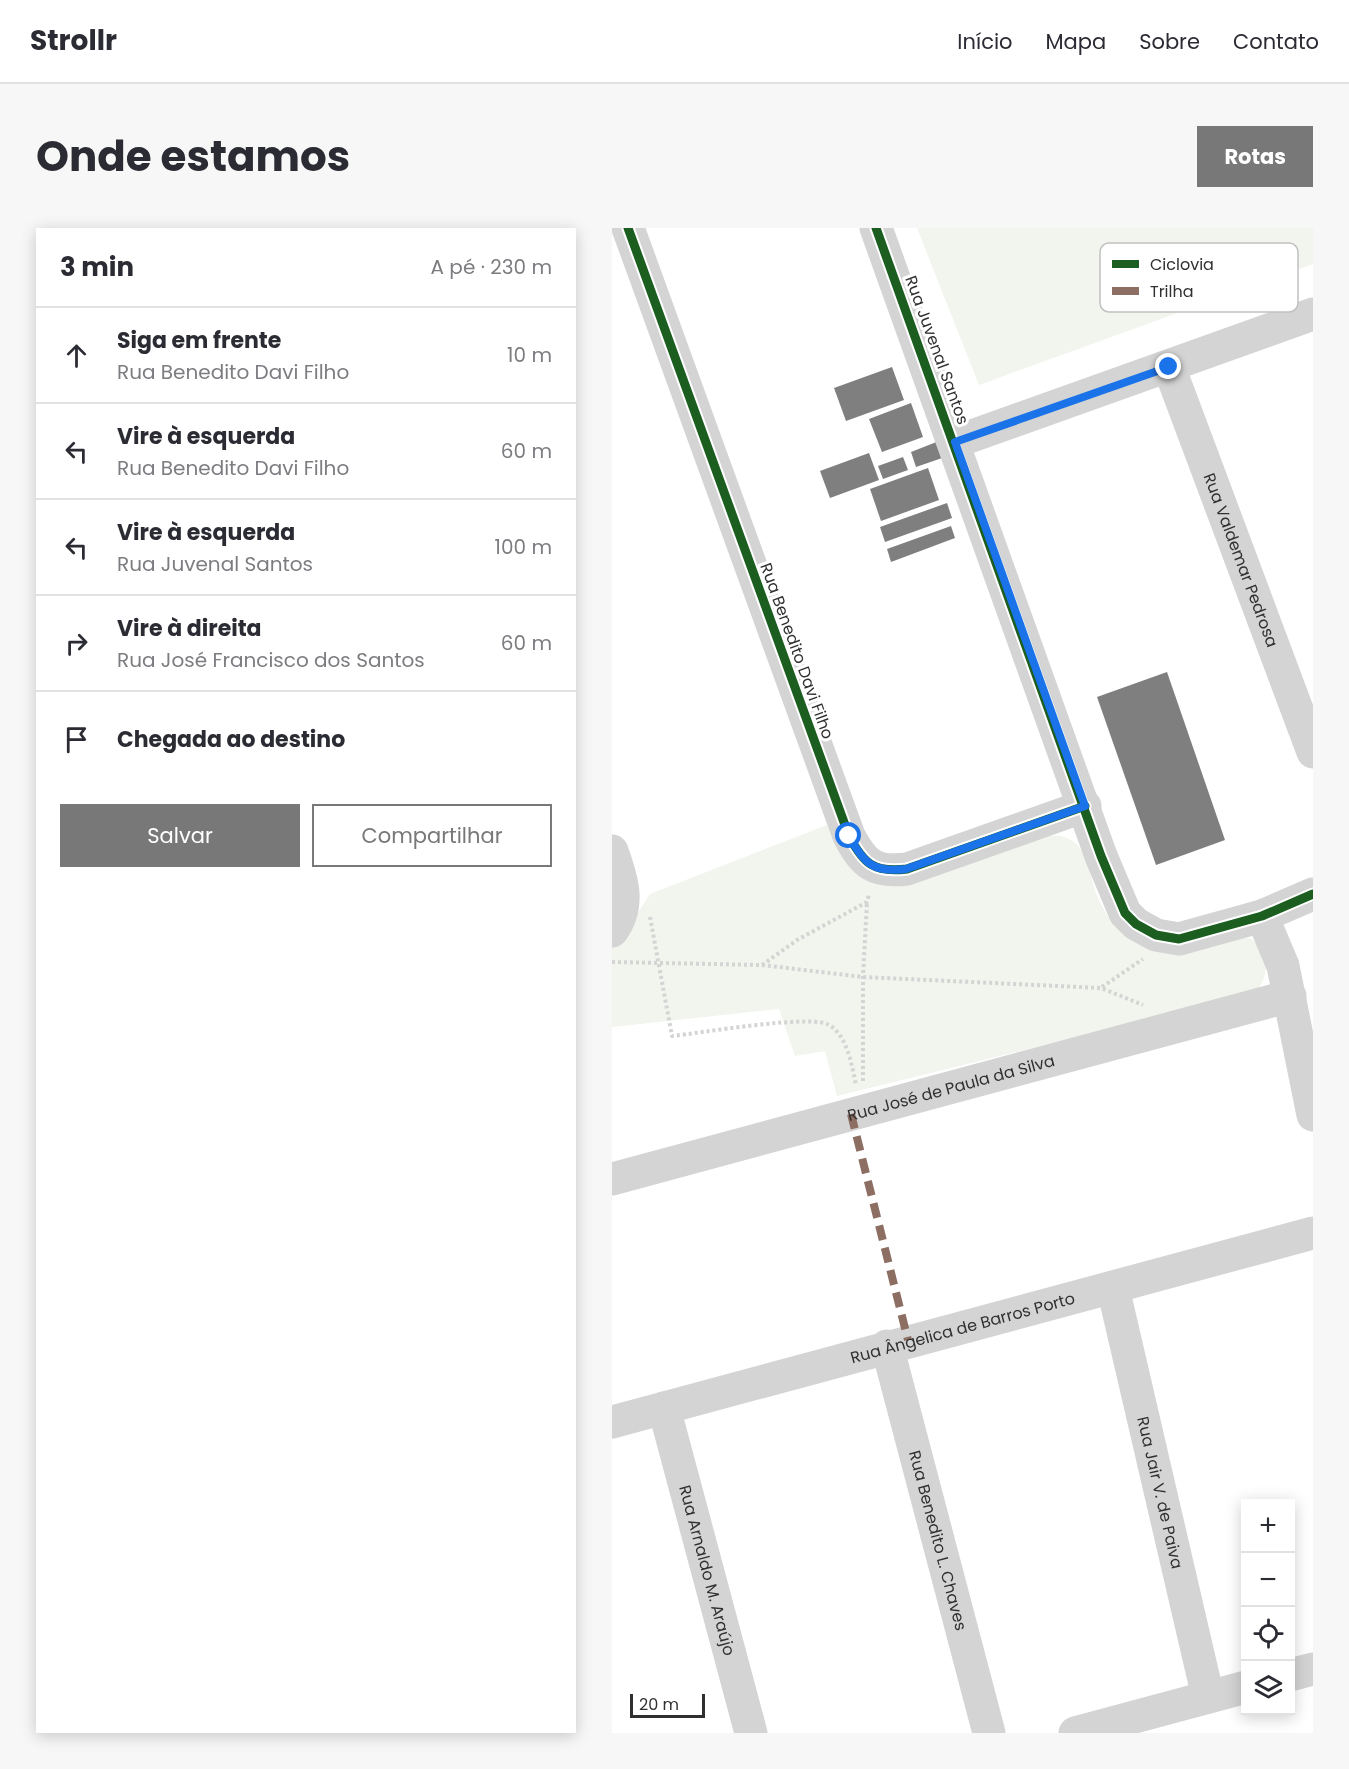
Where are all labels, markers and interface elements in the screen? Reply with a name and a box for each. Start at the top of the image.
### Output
text: Strollr [30,21,117,60]
text: Início [957,27,1012,56]
text: Mapa [1045,27,1106,56]
text: Sobre [1139,27,1200,56]
text: Contato [1233,27,1319,56]
button: Rotas [1197,126,1313,187]
text: Onde estamos [36,127,350,186]
legend [1100,243,1298,312]
text: 3 min [60,249,134,285]
text: A pé · 230 m [431,253,552,281]
text: Ciclovia [1150,253,1214,276]
street label: Rua Juvenal Santos [899,272,975,428]
text: Trilha [1150,280,1194,303]
text: Siga em frente [117,325,281,356]
icon: ahead [60,339,93,372]
text: 10 m [507,341,552,369]
route end [1155,353,1181,379]
text: Rua Benedito Davi Filho [117,358,349,386]
text: Vire à esquerda [117,421,295,452]
icon: left [60,435,93,468]
text: 60 m [501,437,552,465]
text: Rua Benedito Davi Filho [117,454,349,482]
street label: Rua Valdemar Pedrosa [1198,470,1284,650]
text: Vire à esquerda [117,517,295,548]
icon: left [60,531,93,564]
text: 100 m [495,533,552,561]
text: Rua Juvenal Santos [117,550,313,578]
street label: Rua Benedito Davi Filho [754,560,840,742]
text: Vire à direita [117,613,262,644]
icon: right [60,627,93,660]
text: 60 m [501,629,552,657]
text: Rua José Francisco dos Santos [117,646,425,674]
icon: arrive [60,723,93,756]
text: Chegada ao destino [117,724,345,755]
button: Salvar [60,804,300,867]
button: Compartilhar [312,804,552,867]
route start [835,822,861,848]
street label: Rua José de Paula da Silva [845,1049,1057,1126]
street label: Rua Ângelica de Barros Porto [848,1286,1077,1369]
street label: Rua Jair V. de Paiva [1132,1414,1189,1571]
street label: Rua Benedito L. Chaves [903,1448,973,1633]
street label: Rua Arnaldo M. Araújo [674,1482,741,1658]
map controls [1241,1499,1295,1715]
button: + [1241,1499,1295,1553]
button: − [1241,1553,1295,1607]
button: locate [1241,1607,1295,1661]
button: layers [1241,1661,1295,1715]
scale bar [630,1691,705,1718]
text: 20 m [639,1693,679,1716]

